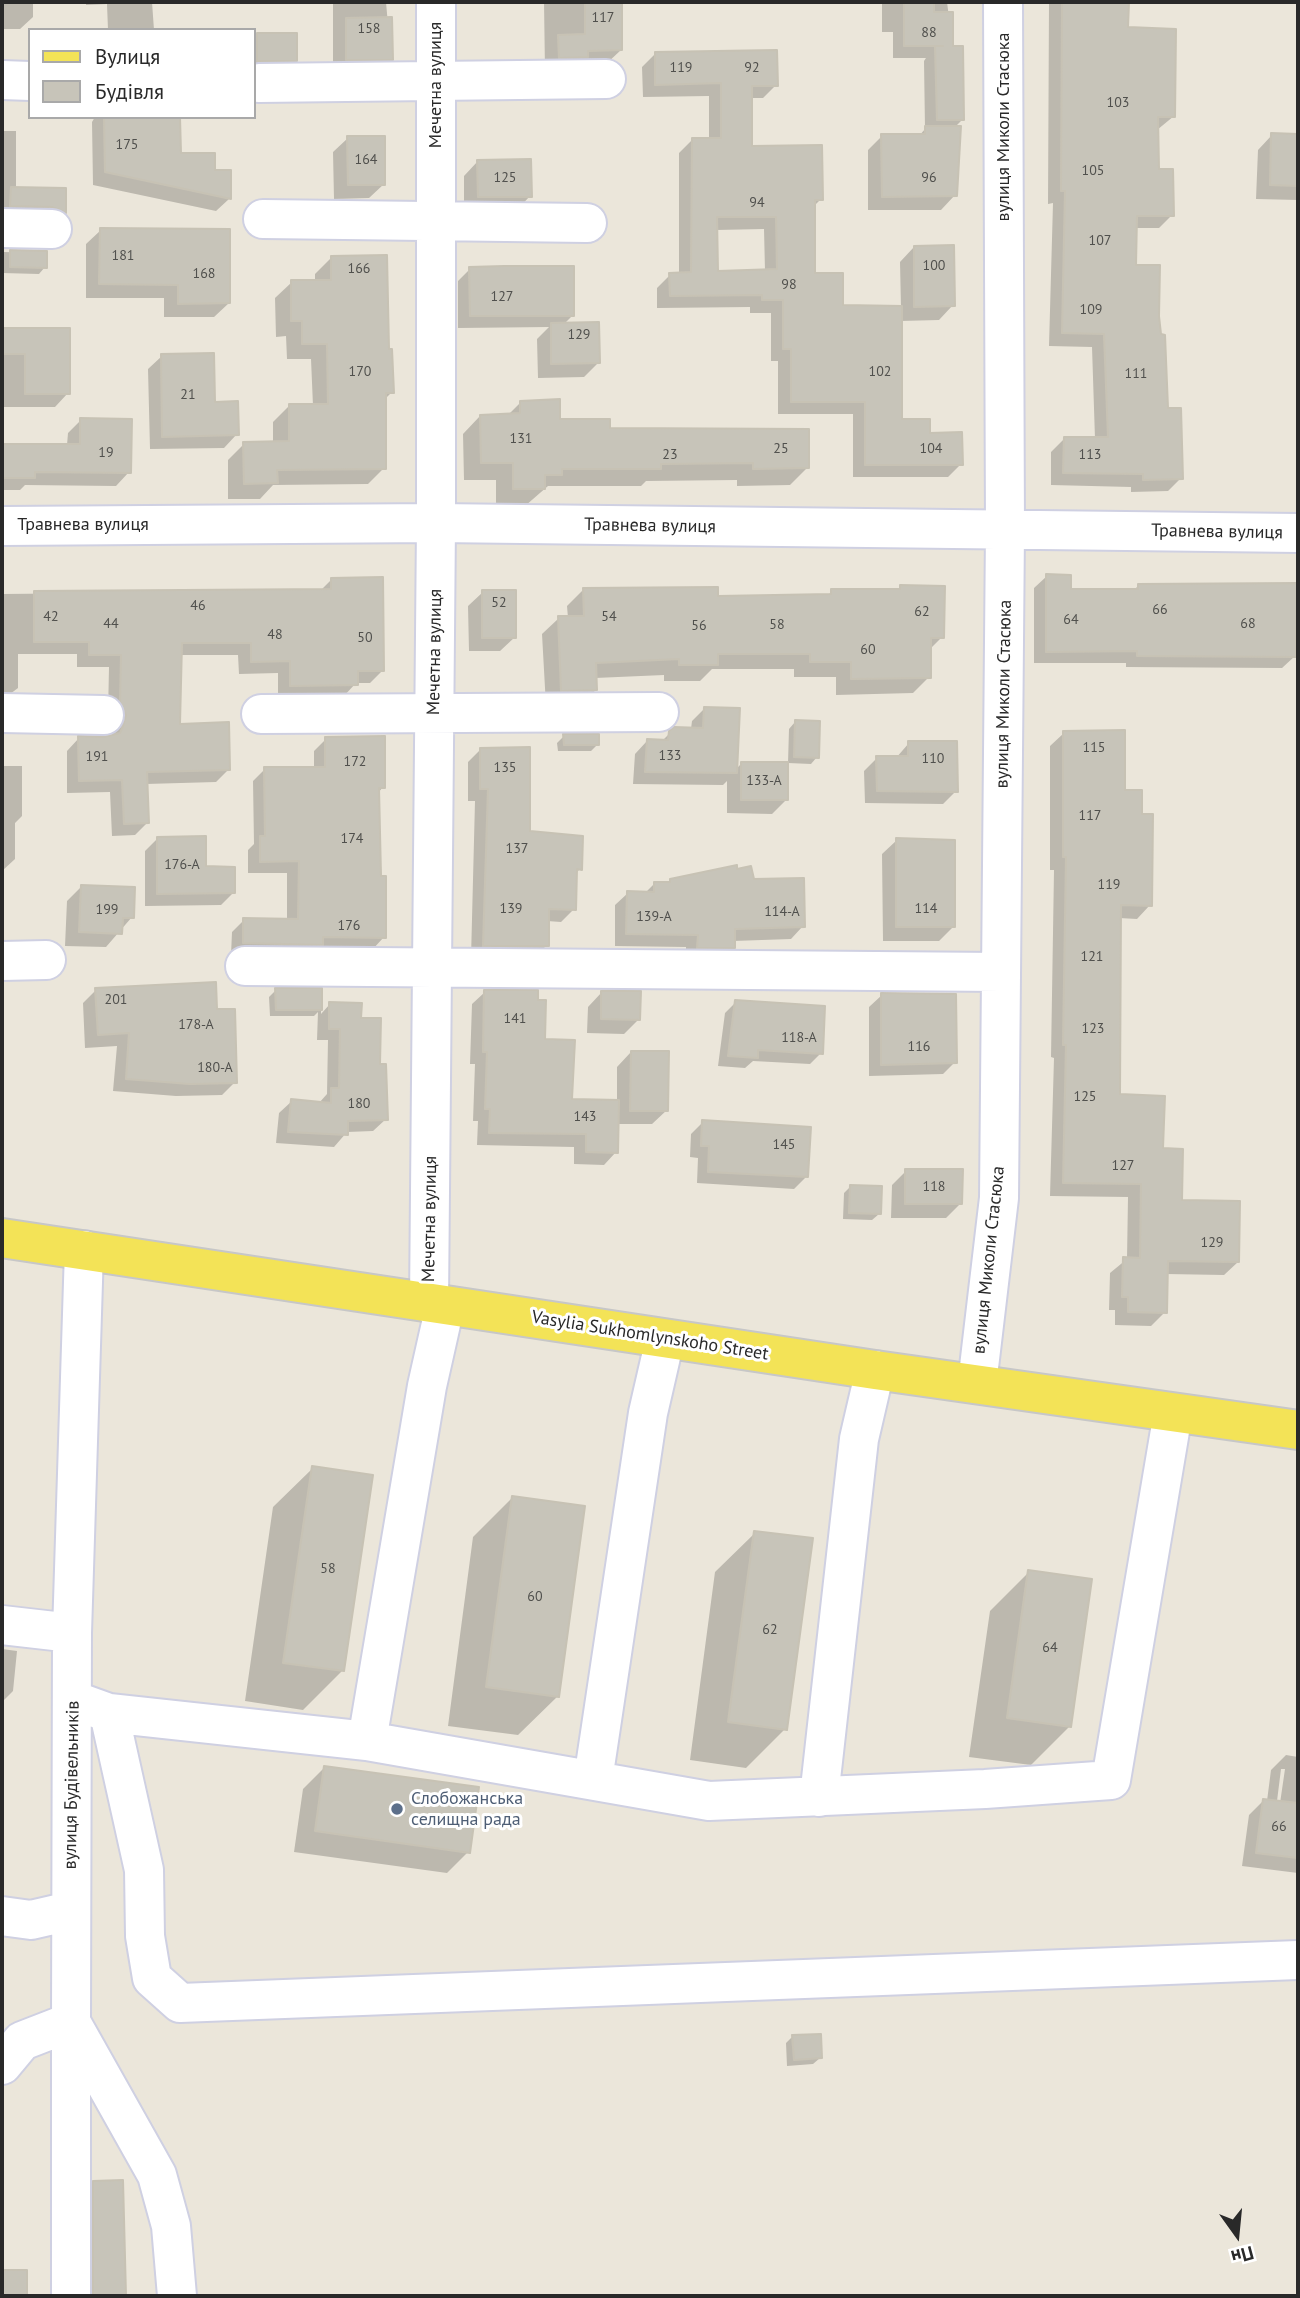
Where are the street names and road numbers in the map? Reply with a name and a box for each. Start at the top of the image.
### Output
street label: Мечетна вулиця [425,22,447,148]
street label: вулиця Миколи Стасюка [993,33,1015,221]
street label: Травнева вулиця [17,514,149,536]
street label: Травнева вулиця [584,514,716,538]
street label: Травнева вулиця [1151,520,1283,544]
street label: Мечетна вулиця [423,589,447,715]
street label: вулиця Миколи Стасюка [992,599,1016,789]
street label: Мечетна вулиця [418,1156,442,1282]
street label: вулиця Миколи Стасюка [968,1165,1010,1355]
street label: Vasylia Sukhomlynskoho Street [530,1307,770,1365]
street label: вулиця Будівельників [60,1700,84,1870]

